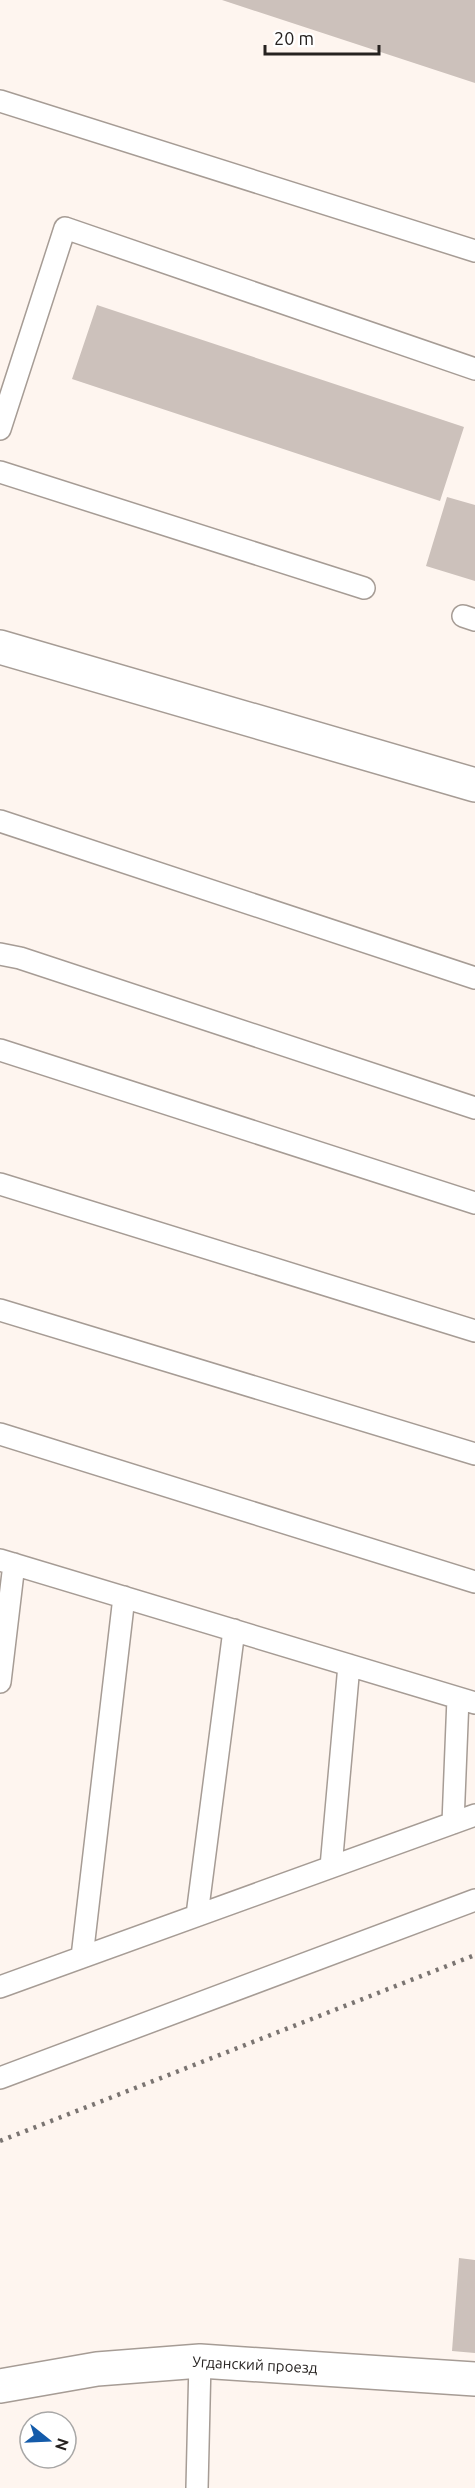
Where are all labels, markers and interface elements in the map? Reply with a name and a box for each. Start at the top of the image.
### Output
scale bar [265,18,379,56]
text: 20 m [274,28,314,48]
street label: Угданский проезд [192,2353,318,2376]
north arrow [18,2410,78,2470]
text: N [52,2436,73,2453]

